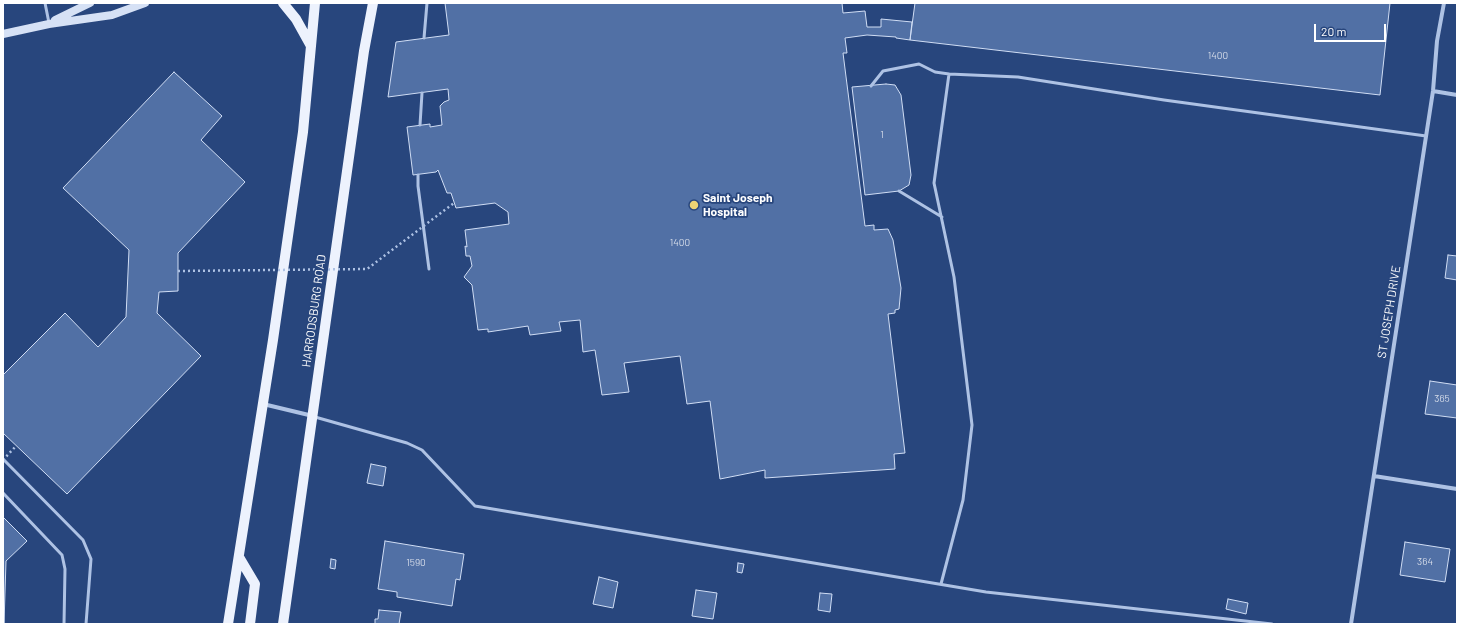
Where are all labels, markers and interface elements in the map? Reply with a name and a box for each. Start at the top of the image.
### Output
scale bar [1316,16,1388,42]
text: 20 m [1321,24,1347,38]
house number: 1400 [1208,50,1228,62]
house number: 1 [880,129,884,141]
place label: Saint Joseph Hospital [703,191,773,219]
marker: Saint Joseph Hospital [688,199,700,211]
house number: 1400 [670,237,690,249]
street label: HARRODSBURG ROAD [299,254,329,368]
street label: ST JOSEPH DRIVE [1375,265,1403,359]
house number: 365 [1434,393,1450,405]
house number: 364 [1417,556,1433,568]
house number: 1590 [406,557,426,569]

